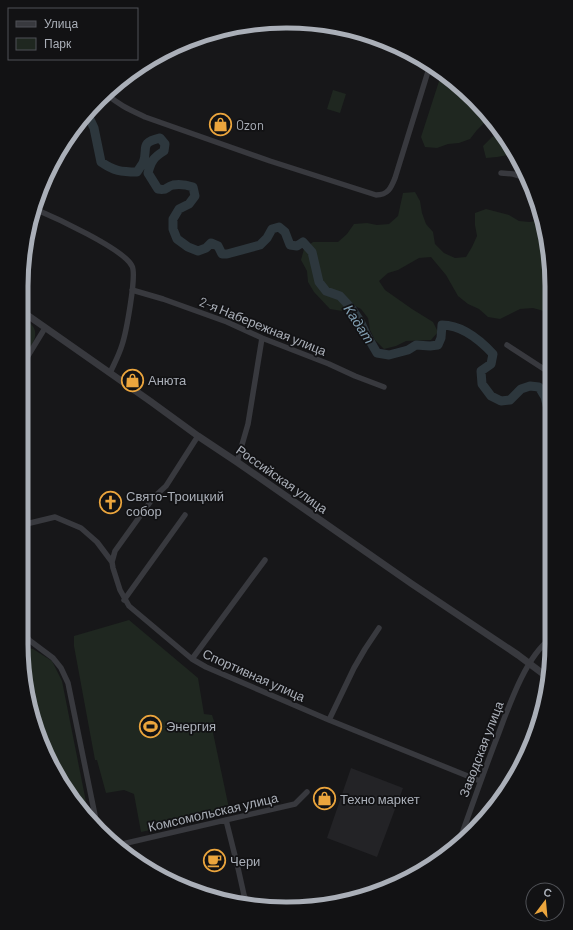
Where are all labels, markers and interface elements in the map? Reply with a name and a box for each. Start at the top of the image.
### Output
legend [8,8,138,60]
text: Улица [44,16,78,31]
text: Парк [44,36,72,51]
shop icon: Ozon [207,112,233,138]
place label: Ozon [236,117,264,133]
street label: 2-я Набережная улица [197,293,330,359]
water label: Кадат [341,301,378,347]
shop icon: Анюта [119,367,145,393]
place label: Анюта [148,372,187,388]
street label: Российская улица [233,441,331,517]
place label: Свято-Троицкий собор [126,488,224,519]
church icon: Свято-Троицкий собор [97,490,123,516]
street label: Спортивная улица [200,645,308,705]
street label: Заводская улица [455,698,507,799]
sports icon: Энергия [138,713,164,739]
place label: Энергия [166,718,216,734]
shop icon: Техно маркет [312,786,338,812]
street label: Комсомольская улица [146,789,280,835]
place label: Техно маркет [340,791,420,807]
cafe icon: Чери [201,848,227,874]
place label: Чери [230,853,260,869]
north arrow [525,882,565,922]
text: С [542,885,554,899]

